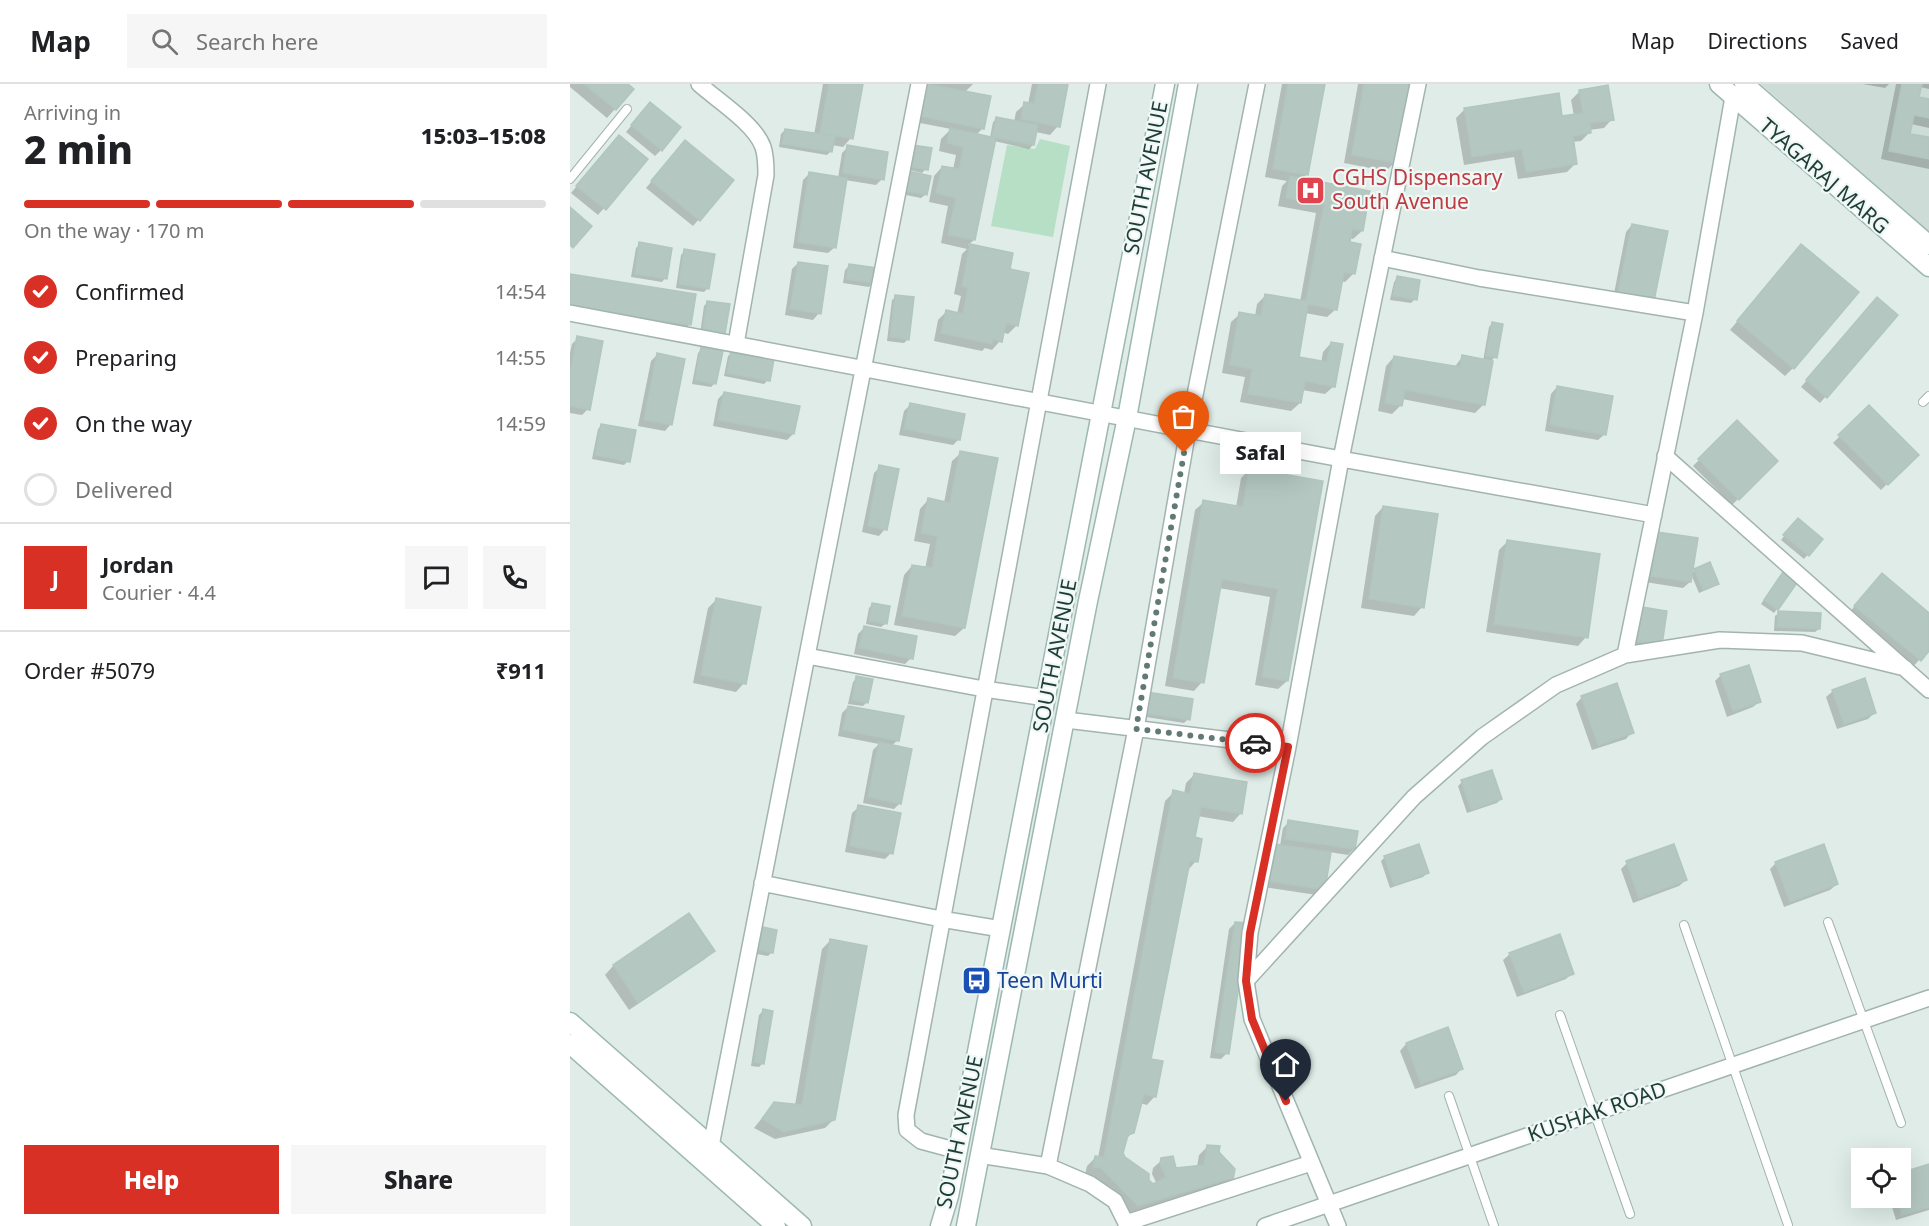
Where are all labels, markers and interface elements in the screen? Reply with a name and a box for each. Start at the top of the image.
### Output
search box [127,14,547,68]
text: Map [30,22,91,60]
icon: search [148,25,181,58]
text: Search here [196,26,318,56]
text: Map [1631,27,1675,55]
text: Directions [1708,27,1807,55]
text: Saved [1840,27,1899,55]
text: Arriving in [24,99,121,126]
street label: SOUTH AVENUE [1116,99,1174,257]
street label: TYAGARAJ MARG [1754,111,1896,239]
text: 15:03–15:08 [421,120,546,150]
text: 2 min [24,122,133,175]
place label: CGHS Dispensary South Avenue [1332,163,1503,215]
hospital icon: CGHS Dispensary South Avenue [1295,174,1327,206]
text: On the way · 170 m [24,217,204,244]
icon: check [24,275,57,308]
text: Confirmed [75,276,185,306]
text: 14:54 [495,278,546,305]
icon: check [24,341,57,374]
text: Preparing [75,342,177,372]
text: 14:55 [495,344,546,371]
pin [1158,391,1209,453]
icon: bag [1167,400,1200,433]
icon: check [24,407,57,440]
text: On the way [75,408,192,438]
text: 14:59 [495,410,546,437]
callout: Safal [1220,432,1301,474]
text: Safal [1236,439,1285,466]
text: Delivered [75,474,173,504]
button: chat [405,546,468,609]
button: phone [483,546,546,609]
text: Jordan [102,549,174,579]
text: J [52,562,59,592]
street label: SOUTH AVENUE [1025,577,1083,735]
text: Courier · 4.4 [102,579,216,606]
text: Order #5079 [24,655,155,685]
text: ₹911 [496,655,546,685]
courier [1225,713,1285,773]
icon: car [1239,727,1272,760]
bus stop icon: Teen Murti [960,965,992,997]
place label: Teen Murti [997,966,1103,994]
pin [1260,1039,1311,1101]
icon: home [1269,1048,1302,1081]
street label: SOUTH AVENUE [929,1053,989,1211]
street label: KUSHAK ROAD [1524,1074,1670,1148]
button: Help [24,1145,279,1214]
button: Share [291,1145,546,1214]
map controls [1851,1148,1911,1208]
button: locate [1851,1148,1911,1208]

